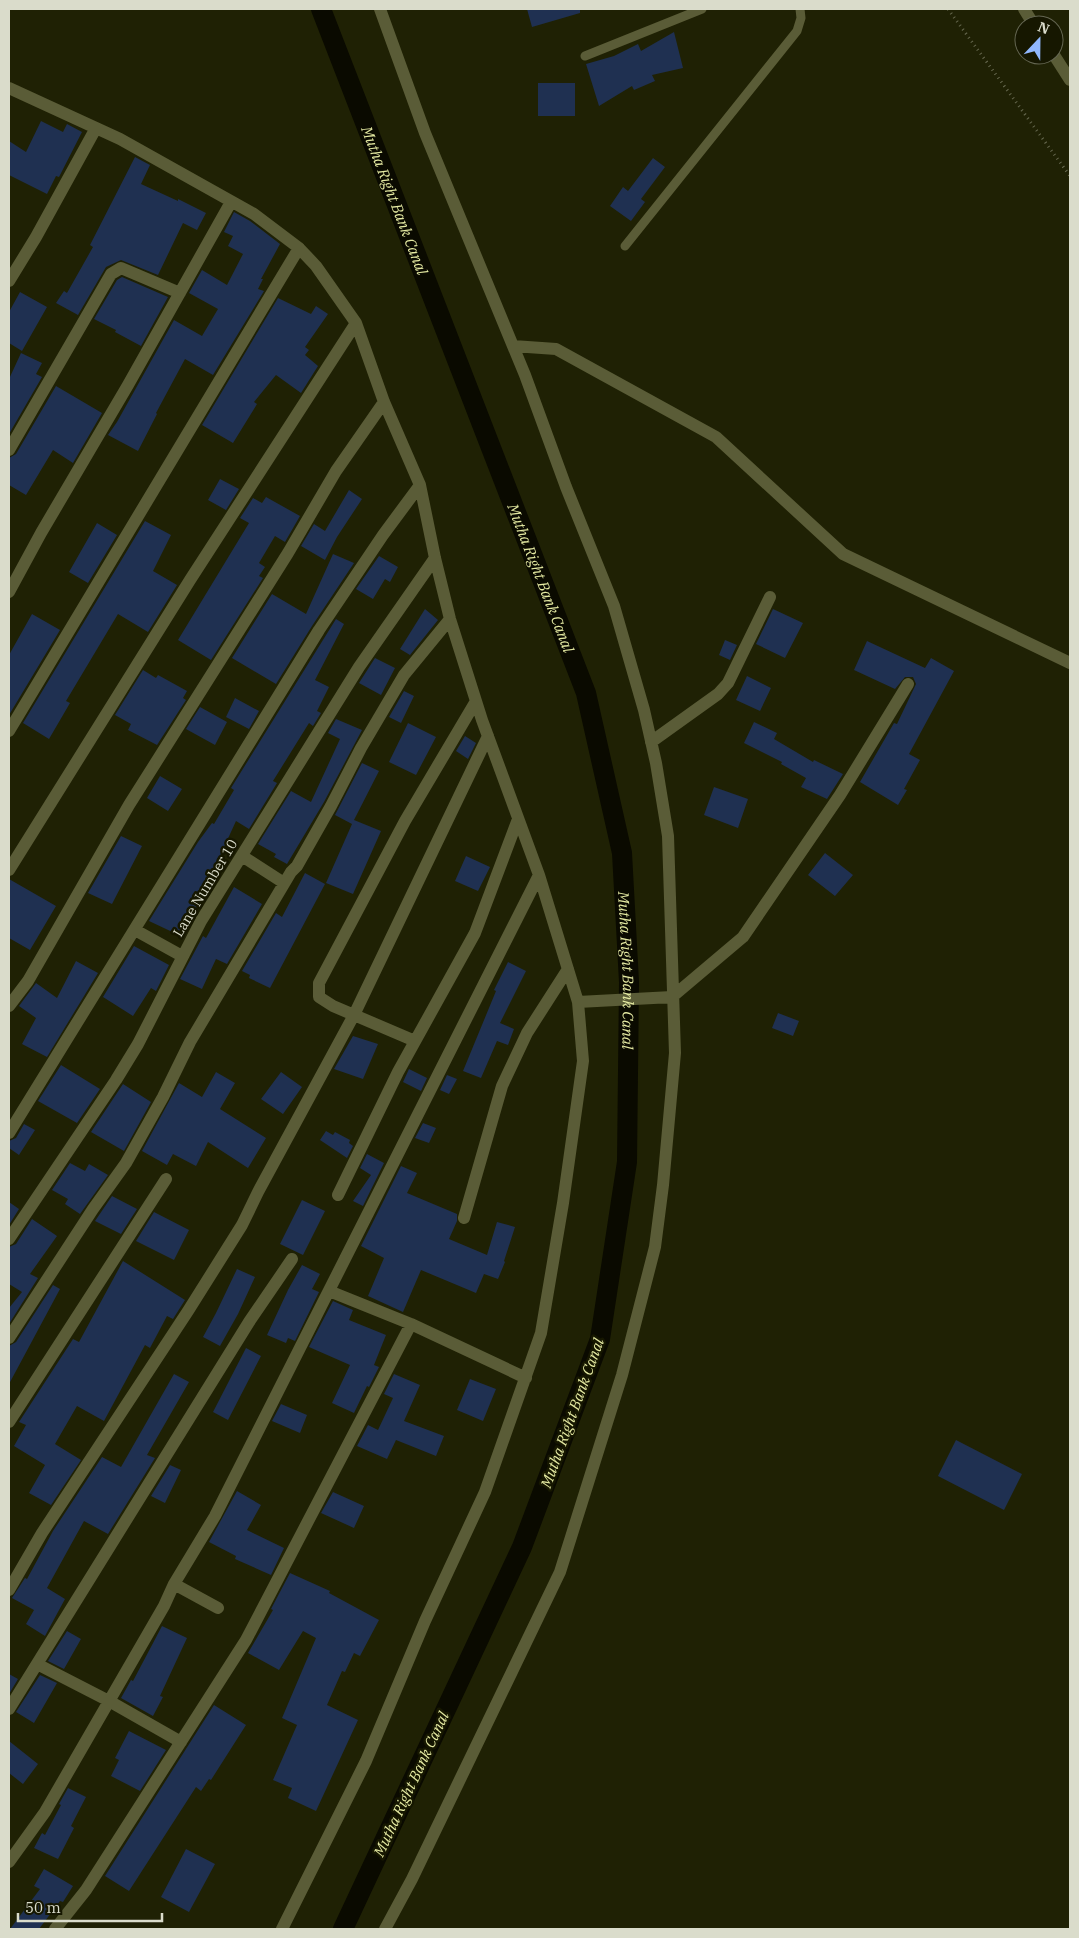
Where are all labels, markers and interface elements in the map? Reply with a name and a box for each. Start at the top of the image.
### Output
north arrow [1014,15,1064,65]
text: N [1035,18,1052,38]
water label: Mutha Right Bank Canal [357,122,433,278]
water label: Mutha Right Bank Canal [504,500,579,656]
street label: Lane Number 10 [169,836,241,940]
water label: Mutha Right Bank Canal [615,890,639,1050]
water label: Mutha Right Bank Canal [536,1335,608,1491]
water label: Mutha Right Bank Canal [369,1708,453,1860]
scale bar [18,1890,161,1922]
text: 50 m [25,1898,61,1917]

